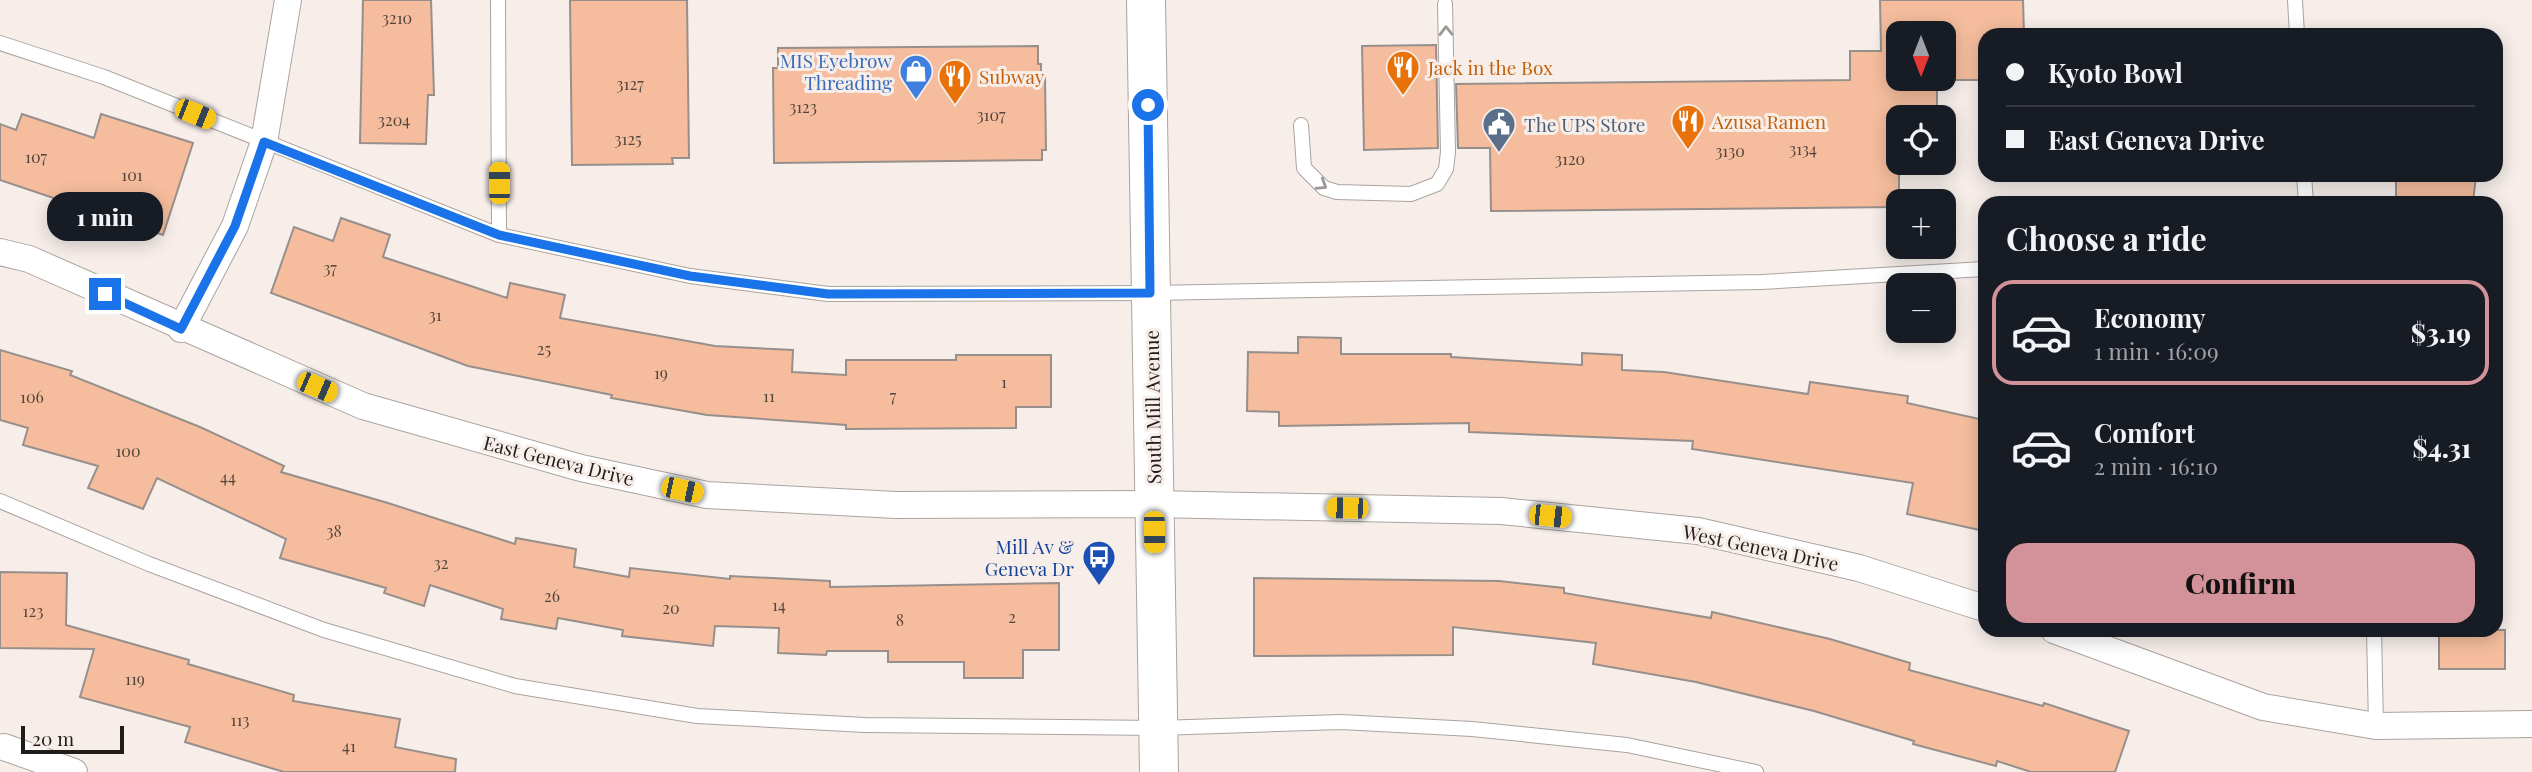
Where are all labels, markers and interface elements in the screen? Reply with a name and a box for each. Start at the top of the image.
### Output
house number: 3210 [382,7,412,28]
north arrow [1886,21,1956,91]
map controls [1886,21,1956,343]
one-way arrow [1438,25,1453,36]
place label: MIS Eyebrow Threading [780,47,892,95]
restaurant icon: Jack in the Box [1384,48,1422,97]
shop icon: MIS Eyebrow Threading [897,52,935,101]
place label: Jack in the Box [1427,54,1553,80]
text: Kyoto Bowl [2048,55,2183,90]
restaurant icon: Subway [936,57,974,106]
place label: Subway [979,63,1045,89]
house number: 3127 [616,73,644,94]
route start [1132,89,1164,121]
car [172,96,219,132]
house number: 3123 [789,96,817,117]
restaurant icon: Azusa Ramen [1669,102,1707,151]
house number: 3107 [976,104,1006,125]
public building icon: The UPS Store [1480,105,1518,154]
button: locate [1886,105,1956,175]
place label: Azusa Ramen [1711,108,1827,134]
house number: 3204 [378,109,410,130]
place label: The UPS Store [1524,111,1645,137]
text: East Geneva Drive [2048,122,2265,157]
house number: 3125 [614,128,642,149]
house number: 3134 [1789,138,1817,159]
house number: 3130 [1715,140,1745,161]
house number: 107 [25,146,48,167]
house number: 3120 [1555,148,1585,169]
car [489,162,510,204]
house number: 101 [121,164,143,185]
one-way arrow [1314,176,1327,189]
button: + [1886,189,1956,259]
callout: 1 min [47,192,163,242]
text: 1 min [77,201,133,232]
text: Choose a ride [2006,216,2207,259]
house number: 37 [323,257,337,278]
button: − [1886,273,1956,343]
route end [89,278,121,310]
text: Economy [2094,300,2205,335]
icon: car [2010,301,2073,364]
house number: 31 [428,304,442,325]
text: $3.19 [2411,315,2471,350]
street label: South Mill Avenue [1138,330,1166,484]
text: 1 min · 16:09 [2094,335,2219,366]
house number: 25 [537,338,551,359]
house number: 19 [654,362,668,383]
car [294,369,341,405]
house number: 1 [1001,371,1007,392]
house number: 11 [763,385,775,406]
house number: 7 [890,385,897,406]
house number: 106 [20,386,44,407]
text: Comfort [2094,415,2195,450]
icon: car [2010,416,2073,479]
street label: East Geneva Drive [481,429,637,491]
text: $4.31 [2412,430,2471,465]
house number: 100 [115,440,141,461]
text: 2 min · 16:10 [2094,450,2218,481]
house number: 44 [220,466,236,487]
car [660,475,705,505]
car [1326,497,1369,519]
car [1529,503,1572,529]
car [1144,511,1165,553]
street label: West Geneva Drive [1680,518,1841,576]
house number: 38 [326,520,342,541]
place label: Mill Av & Geneva Dr [985,533,1075,581]
bus stop icon: Mill Av & Geneva Dr [1080,538,1118,587]
button: Confirm [2006,543,2475,623]
house number: 32 [434,552,448,573]
house number: 26 [544,585,560,606]
house number: 14 [772,594,786,615]
house number: 20 [662,597,680,618]
house number: 123 [23,600,43,621]
house number: 2 [1008,606,1016,627]
house number: 8 [896,609,904,630]
house number: 119 [125,668,145,689]
house number: 113 [231,709,249,730]
scale bar [21,723,124,755]
text: 20 m [32,725,74,751]
house number: 41 [342,735,356,756]

